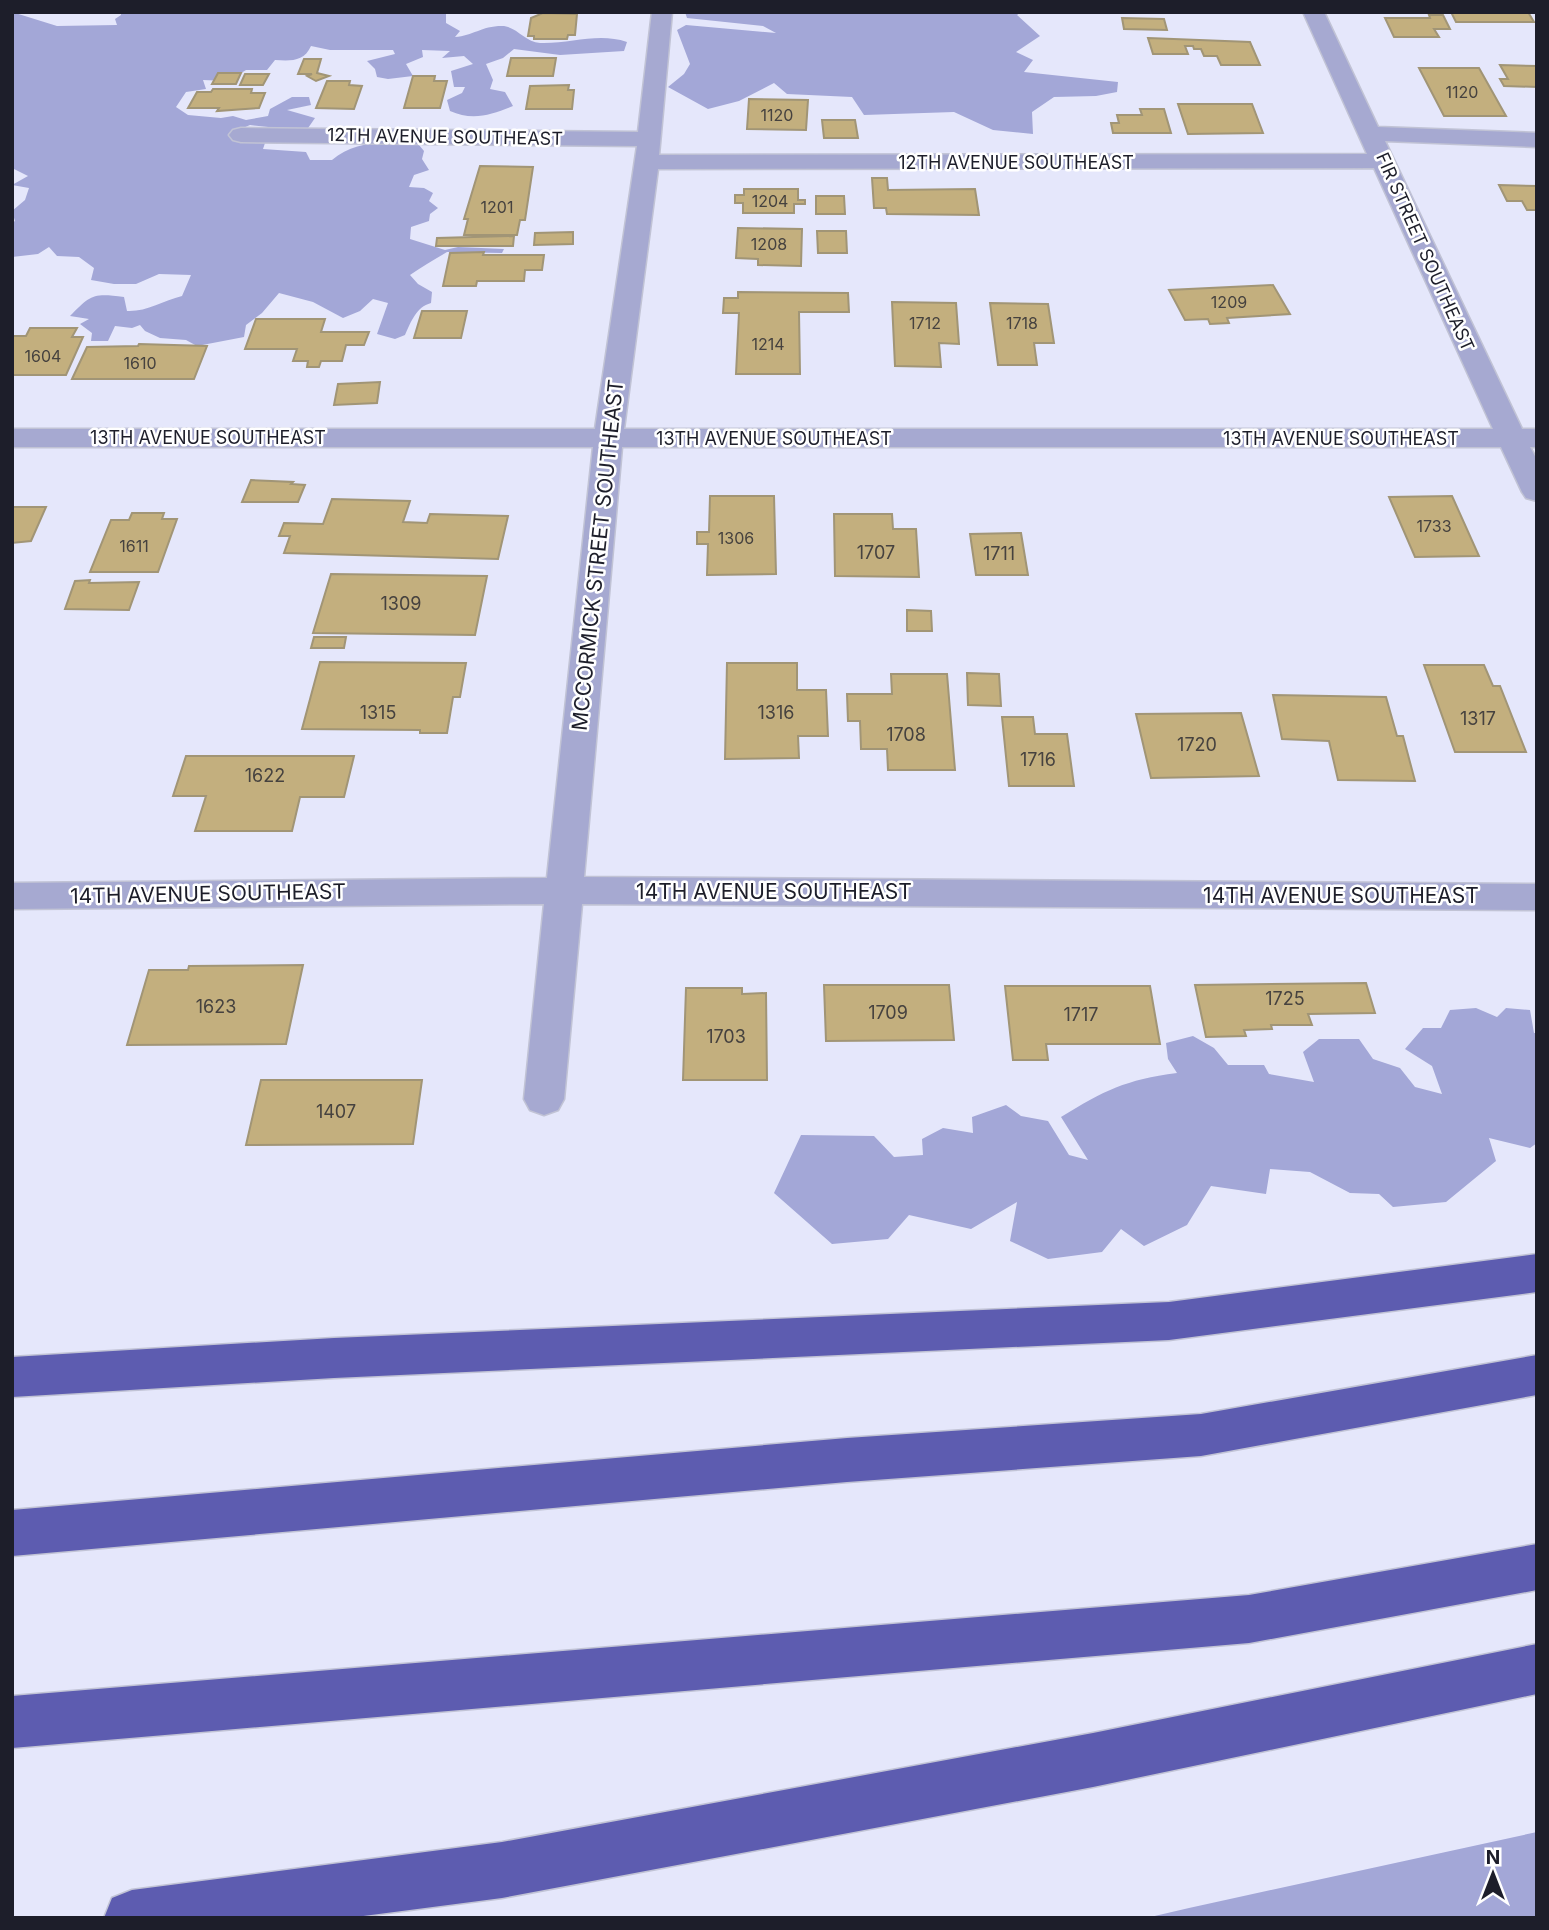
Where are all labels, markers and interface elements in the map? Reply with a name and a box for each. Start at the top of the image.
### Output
house number: 1120 [1446,82,1478,102]
house number: 1120 [761,105,793,125]
street label: 12TH AVENUE SOUTHEAST [327,124,563,149]
street label: FIR STREET SOUTHEAST [1372,149,1479,354]
street label: 12TH AVENUE SOUTHEAST [898,152,1134,173]
house number: 1204 [752,191,788,211]
house number: 1201 [481,197,513,217]
house number: 1208 [751,234,787,254]
house number: 1209 [1211,292,1247,312]
house number: 1712 [909,313,941,333]
house number: 1718 [1006,313,1038,333]
house number: 1214 [751,334,785,354]
house number: 1604 [25,346,61,366]
house number: 1610 [123,353,157,373]
street label: MCCORMICK STREET SOUTHEAST [567,378,628,732]
street label: 13TH AVENUE SOUTHEAST [90,427,326,448]
street label: 13TH AVENUE SOUTHEAST [656,428,892,449]
street label: 13TH AVENUE SOUTHEAST [1223,428,1459,449]
house number: 1733 [1416,516,1452,536]
house number: 1306 [718,528,754,548]
house number: 1611 [119,536,149,556]
house number: 1707 [857,542,895,563]
house number: 1711 [983,543,1015,564]
house number: 1309 [381,593,421,614]
house number: 1315 [360,702,396,723]
house number: 1316 [758,702,794,723]
house number: 1317 [1460,708,1496,729]
house number: 1708 [886,724,926,745]
house number: 1720 [1177,734,1217,755]
house number: 1716 [1020,749,1056,770]
house number: 1622 [245,765,285,786]
street label: 14TH AVENUE SOUTHEAST [70,879,346,908]
street label: 14TH AVENUE SOUTHEAST [636,879,912,904]
street label: 14TH AVENUE SOUTHEAST [1203,883,1479,908]
house number: 1725 [1265,988,1305,1009]
house number: 1623 [196,996,236,1017]
house number: 1709 [868,1002,908,1023]
house number: 1717 [1063,1004,1099,1025]
house number: 1703 [706,1026,746,1047]
house number: 1407 [316,1101,356,1122]
north arrow [1458,1839,1528,1909]
text: N [1486,1846,1500,1869]

